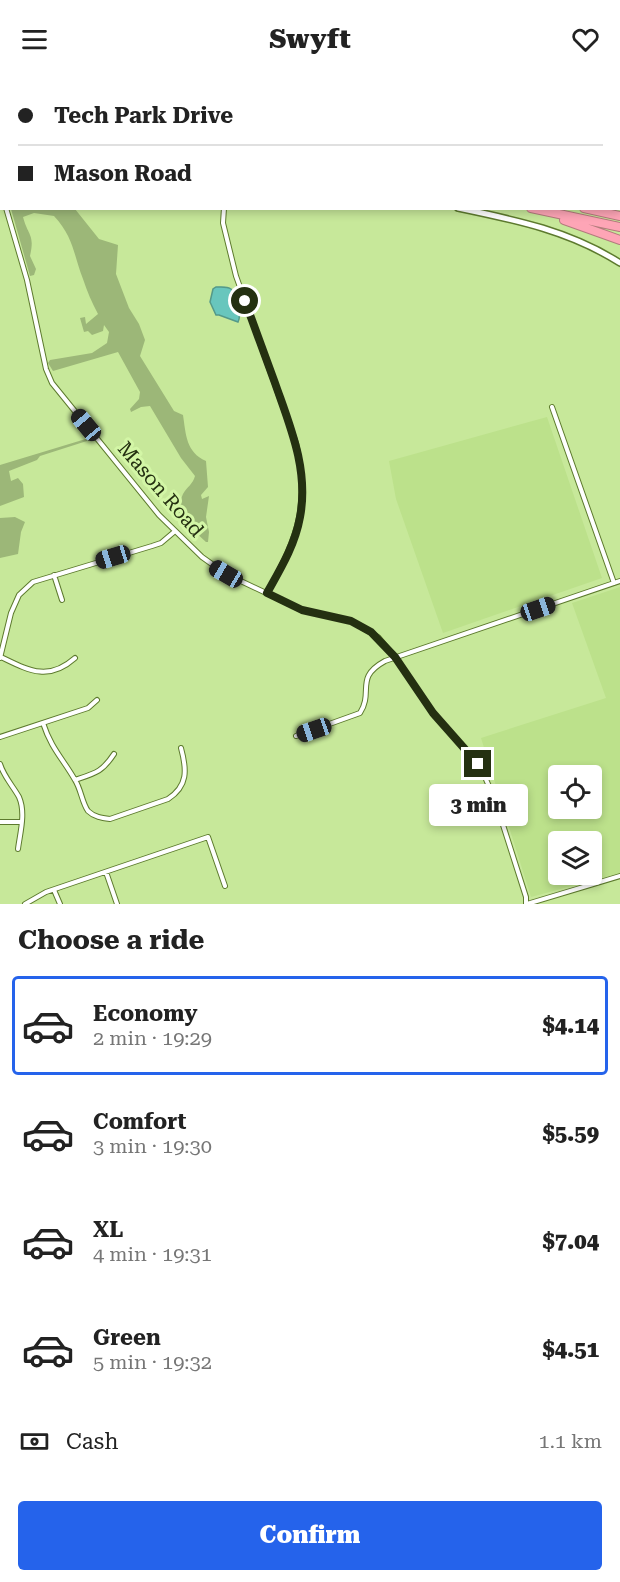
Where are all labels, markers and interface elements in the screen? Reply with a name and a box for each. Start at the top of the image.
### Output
icon: menu [18,23,51,56]
text: Swyft [269,23,351,55]
icon: heart [569,23,602,56]
text: Tech Park Drive [54,103,233,128]
text: Mason Road [54,161,192,186]
route start [231,287,258,314]
car [68,405,104,445]
street label: Mason Road [113,436,209,542]
car [93,543,133,571]
car [206,557,246,591]
car [518,595,558,623]
car [294,716,334,744]
route end [464,750,491,777]
map controls [548,765,602,885]
button: locate [548,765,602,819]
callout: 3 min [428,785,528,827]
text: 3 min [450,793,507,817]
button: layers [548,831,602,885]
text: Choose a ride [18,924,204,956]
icon: car [21,999,75,1053]
text: Economy [93,1001,197,1026]
text: $4.14 [542,1013,599,1038]
text: 2 min · 19:29 [93,1026,212,1050]
icon: car [21,1107,75,1161]
text: Comfort [93,1109,186,1134]
text: $5.59 [542,1121,599,1146]
text: 3 min · 19:30 [93,1134,212,1158]
icon: car [21,1215,75,1269]
text: XL [93,1217,123,1242]
text: $7.04 [542,1229,599,1254]
text: 4 min · 19:31 [93,1242,212,1266]
icon: car [21,1323,75,1377]
text: Green [93,1325,161,1350]
text: $4.51 [542,1337,599,1362]
text: 5 min · 19:32 [93,1350,212,1374]
icon: cash [18,1425,51,1458]
text: Cash [66,1429,118,1454]
text: 1.1 km [538,1429,602,1453]
button: Confirm [18,1501,602,1570]

